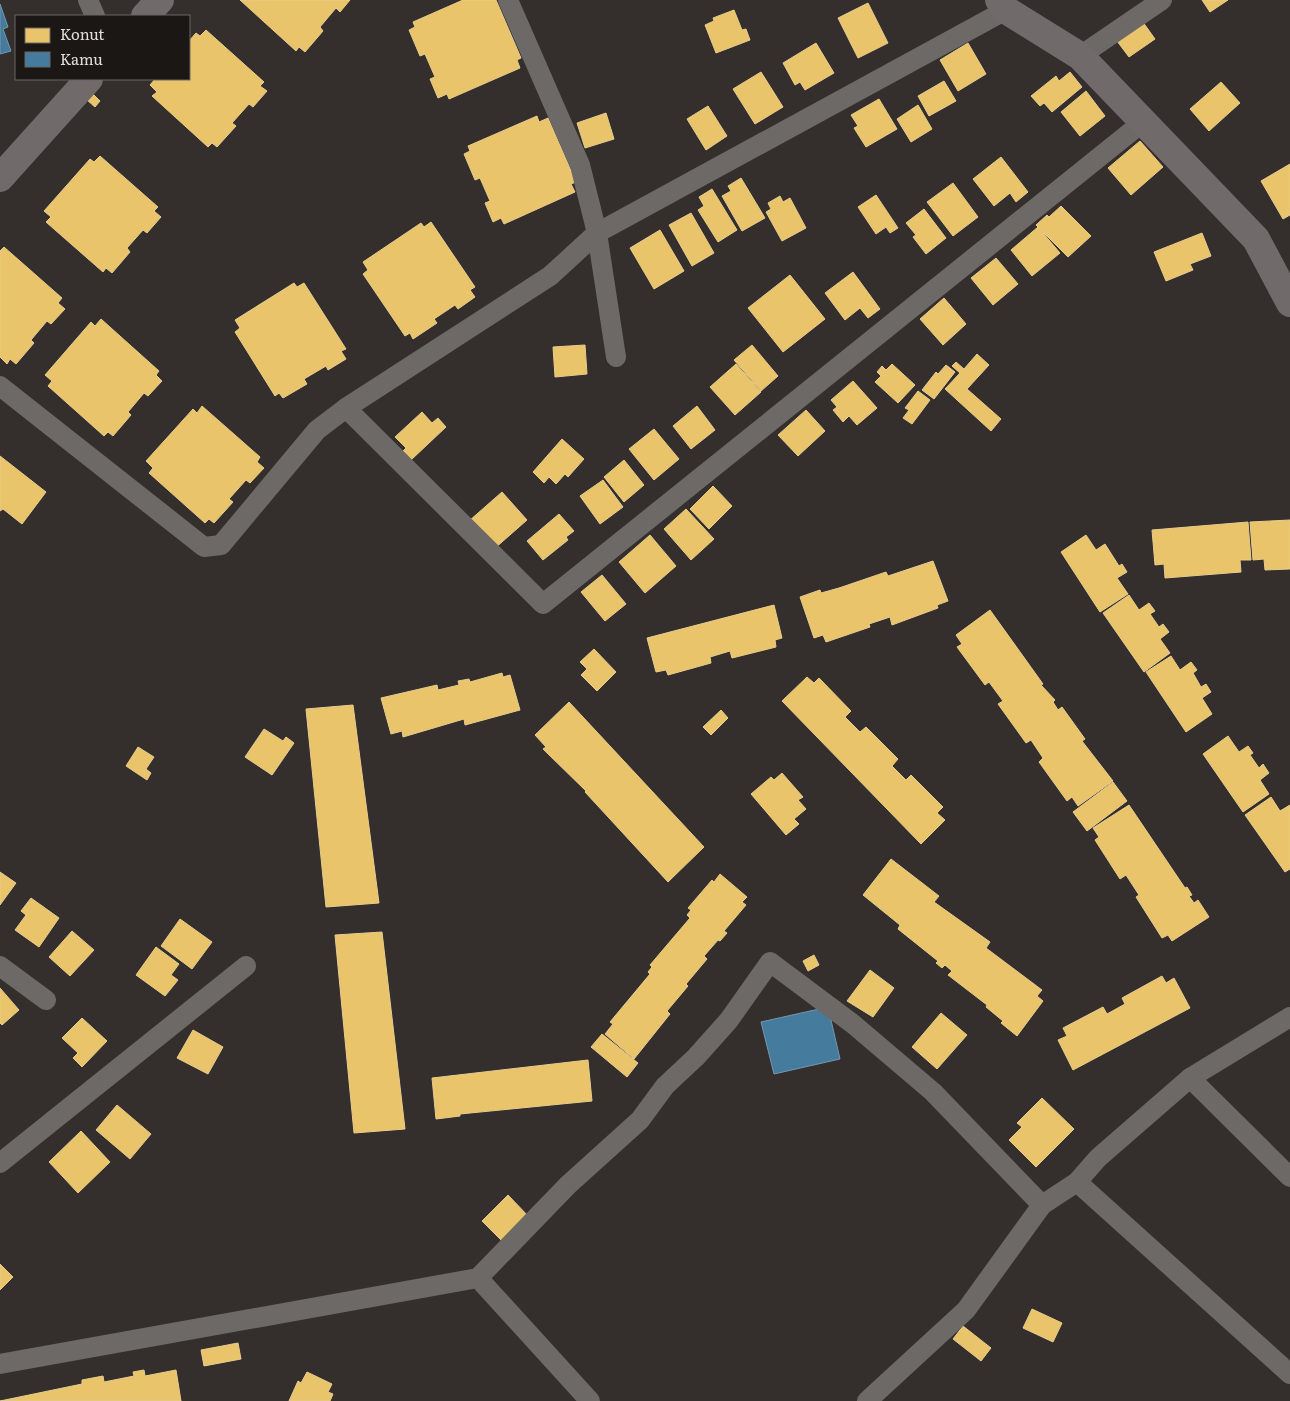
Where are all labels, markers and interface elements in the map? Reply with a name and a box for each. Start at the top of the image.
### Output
legend [15,15,190,80]
text: Konut [60,22,104,45]
text: Kamu [60,47,103,70]

